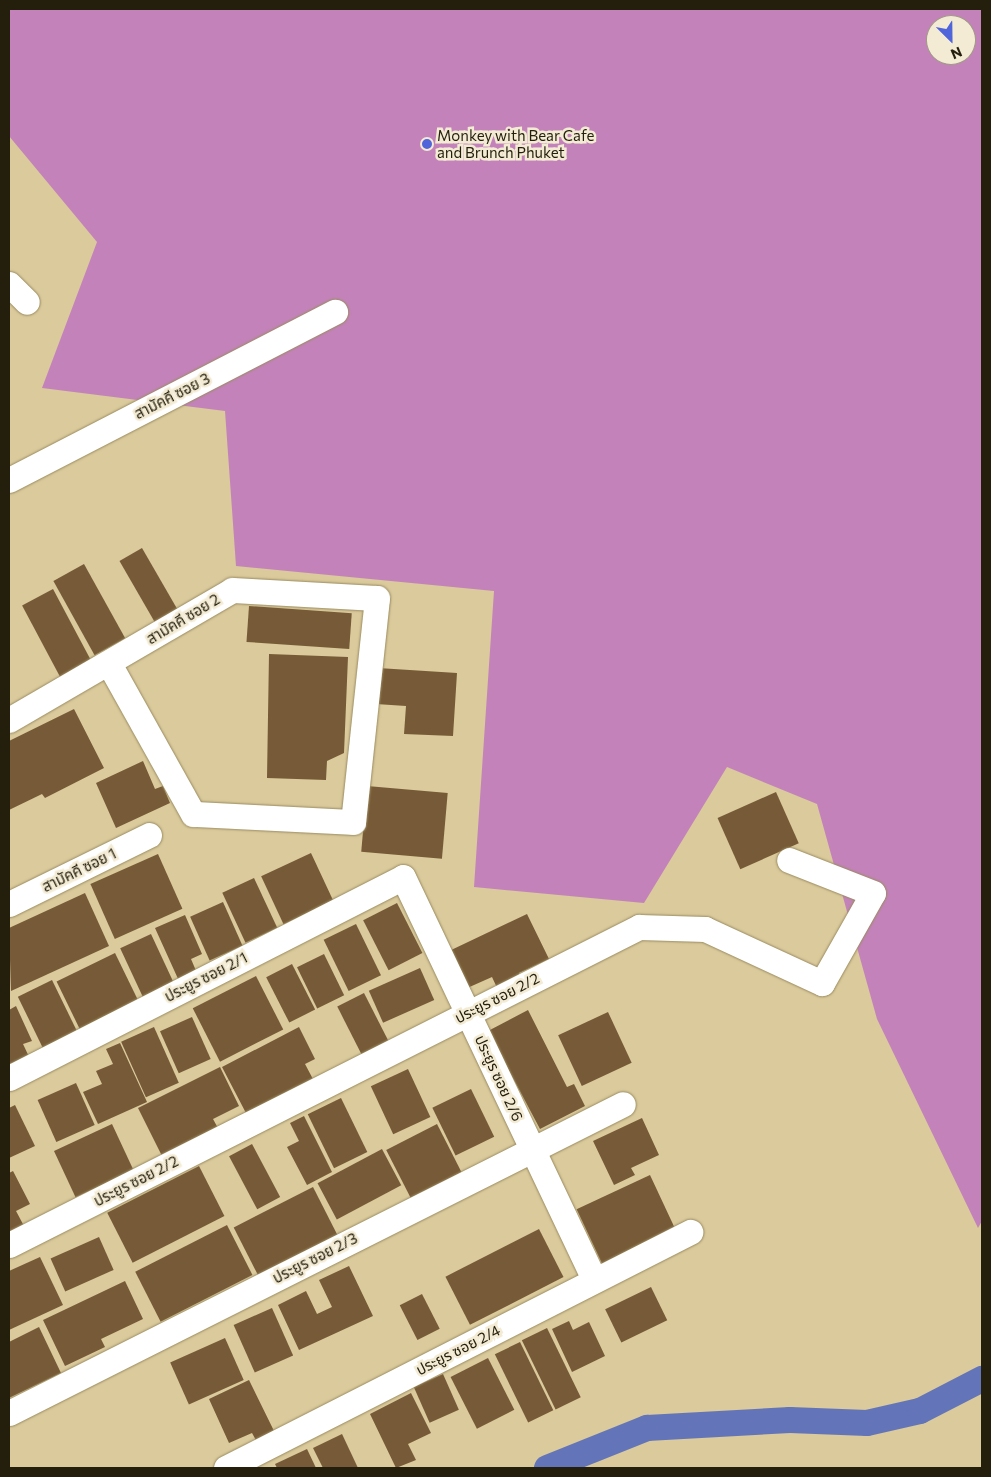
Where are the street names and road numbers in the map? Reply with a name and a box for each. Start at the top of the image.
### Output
street label: สามัคคี ซอย 3 [131,369,213,423]
street label: สามัคคี ซอย 2 [143,590,223,648]
street label: สามัคคี ซอย 1 [39,844,119,896]
street label: ประยูร ซอย 2/1 [162,948,250,1006]
street label: ประยูร ซอย 2/2 [452,969,542,1027]
street label: ประยูร ซอย 2/6 [471,1032,527,1124]
street label: ประยูร ซอย 2/2 [91,1152,181,1210]
street label: ประยูร ซอย 2/3 [270,1229,360,1287]
street label: ประยูร ซอย 2/4 [413,1321,503,1379]

